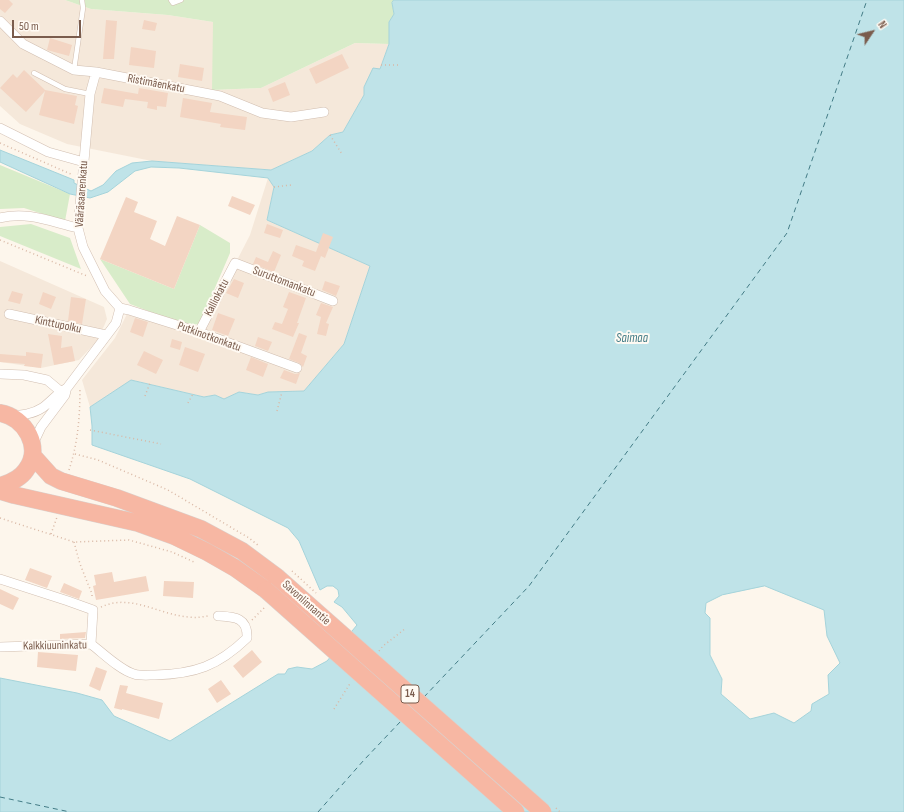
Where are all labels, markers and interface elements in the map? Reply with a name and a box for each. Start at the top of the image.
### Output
scale bar [14,12,83,38]
north arrow [852,12,892,52]
text: 50 m [19,19,39,34]
text: N [875,19,889,31]
street label: Ristimäenkatu [126,71,186,97]
street label: Vääräsaarenkatu [72,160,92,228]
street label: Suruttomankatu [251,263,317,301]
street label: Kalliokatu [202,277,232,319]
street label: Kinttupolku [34,313,82,337]
street label: Putkinotkonkatu [175,319,243,355]
water label: Saimaa [616,331,648,347]
street label: Savonlinnantie [279,578,333,628]
street label: Kalkkiuuninkatu [23,638,87,654]
road number: 14 [401,685,419,703]

